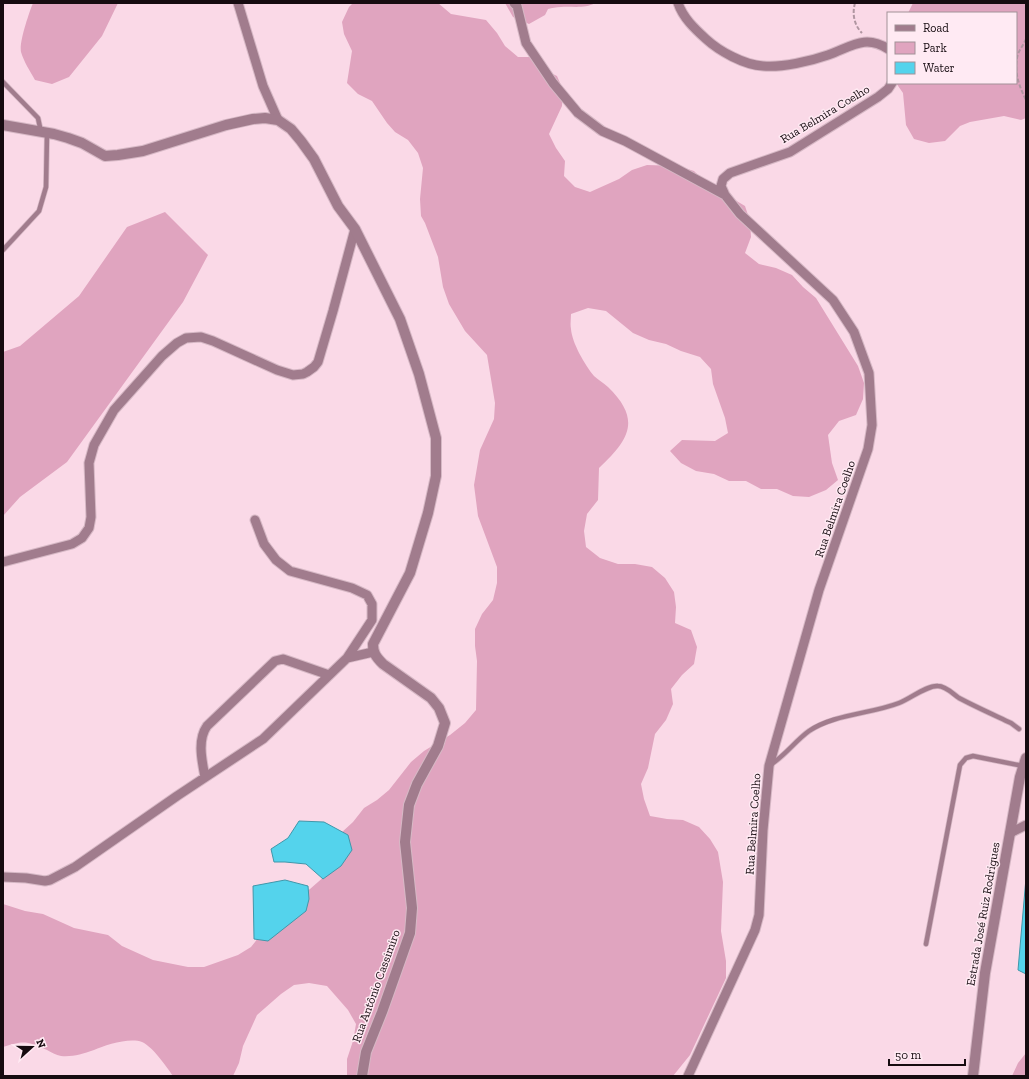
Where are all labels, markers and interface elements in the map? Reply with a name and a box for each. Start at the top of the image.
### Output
legend [887,12,1017,84]
text: Road [923,21,949,35]
text: Park [923,41,948,55]
text: Water [923,61,955,75]
street label: Rua Belmira Coelho [778,82,872,146]
street label: Rua Belmira Coelho [812,459,858,559]
street label: Rua Belmira Coelho [742,773,764,875]
street label: Estrada José Ruiz Rodrigues [963,841,1003,987]
street label: Rua Antônio Cassimiro [349,928,403,1044]
north arrow [12,1027,52,1067]
text: N [33,1037,49,1050]
scale bar [889,1041,965,1067]
text: 50 m [895,1048,922,1062]

